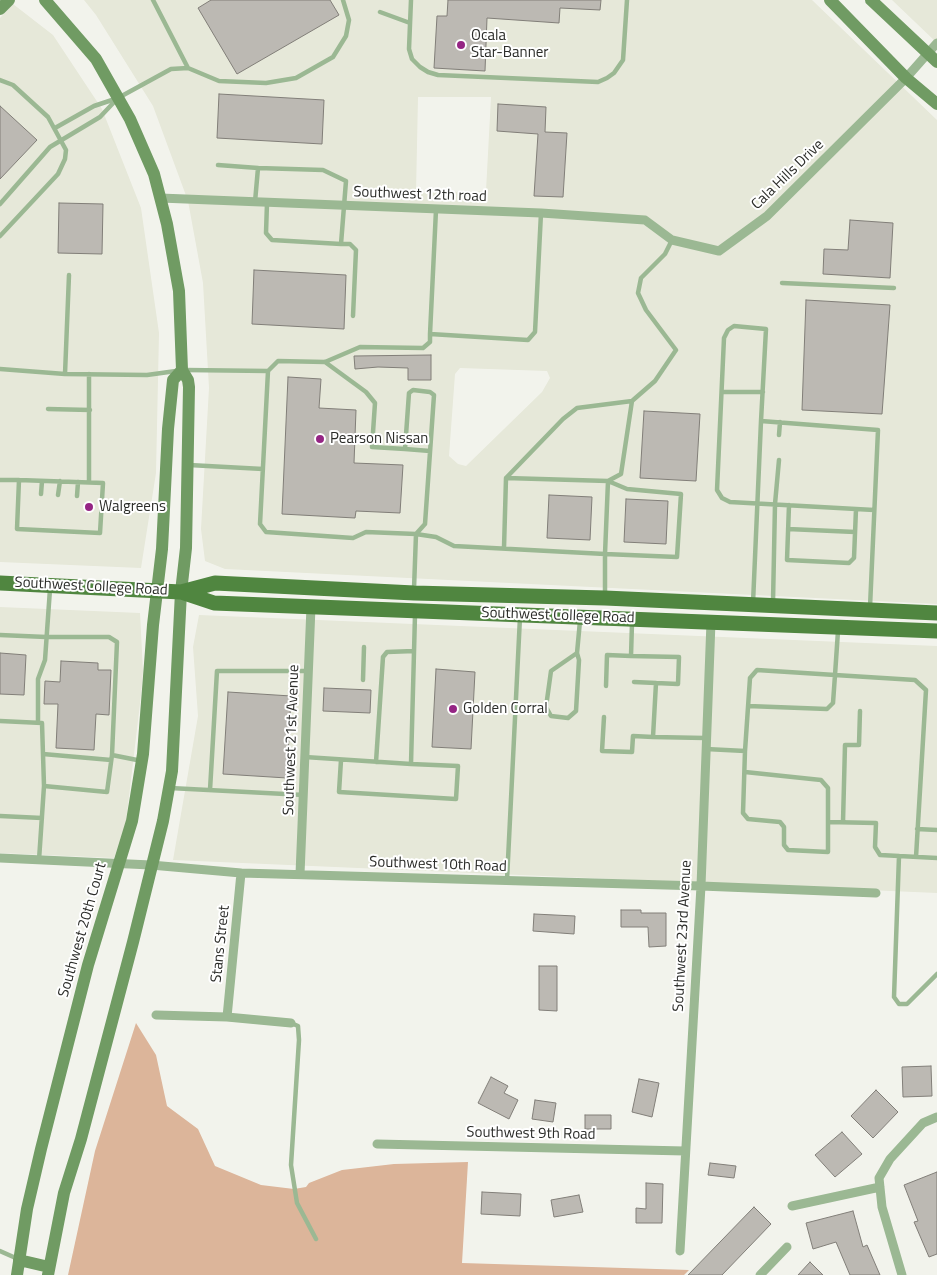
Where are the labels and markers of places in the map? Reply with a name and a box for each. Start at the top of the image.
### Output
place label: Ocala Star-Banner [471,27,548,62]
marker: Ocala Star-Banner [455,39,467,51]
place label: Pearson Nissan [330,430,428,448]
marker: Pearson Nissan [314,433,326,445]
place label: Walgreens [99,498,166,516]
marker: Walgreens [83,501,95,513]
place label: Golden Corral [463,700,548,718]
marker: Golden Corral [447,703,459,715]

